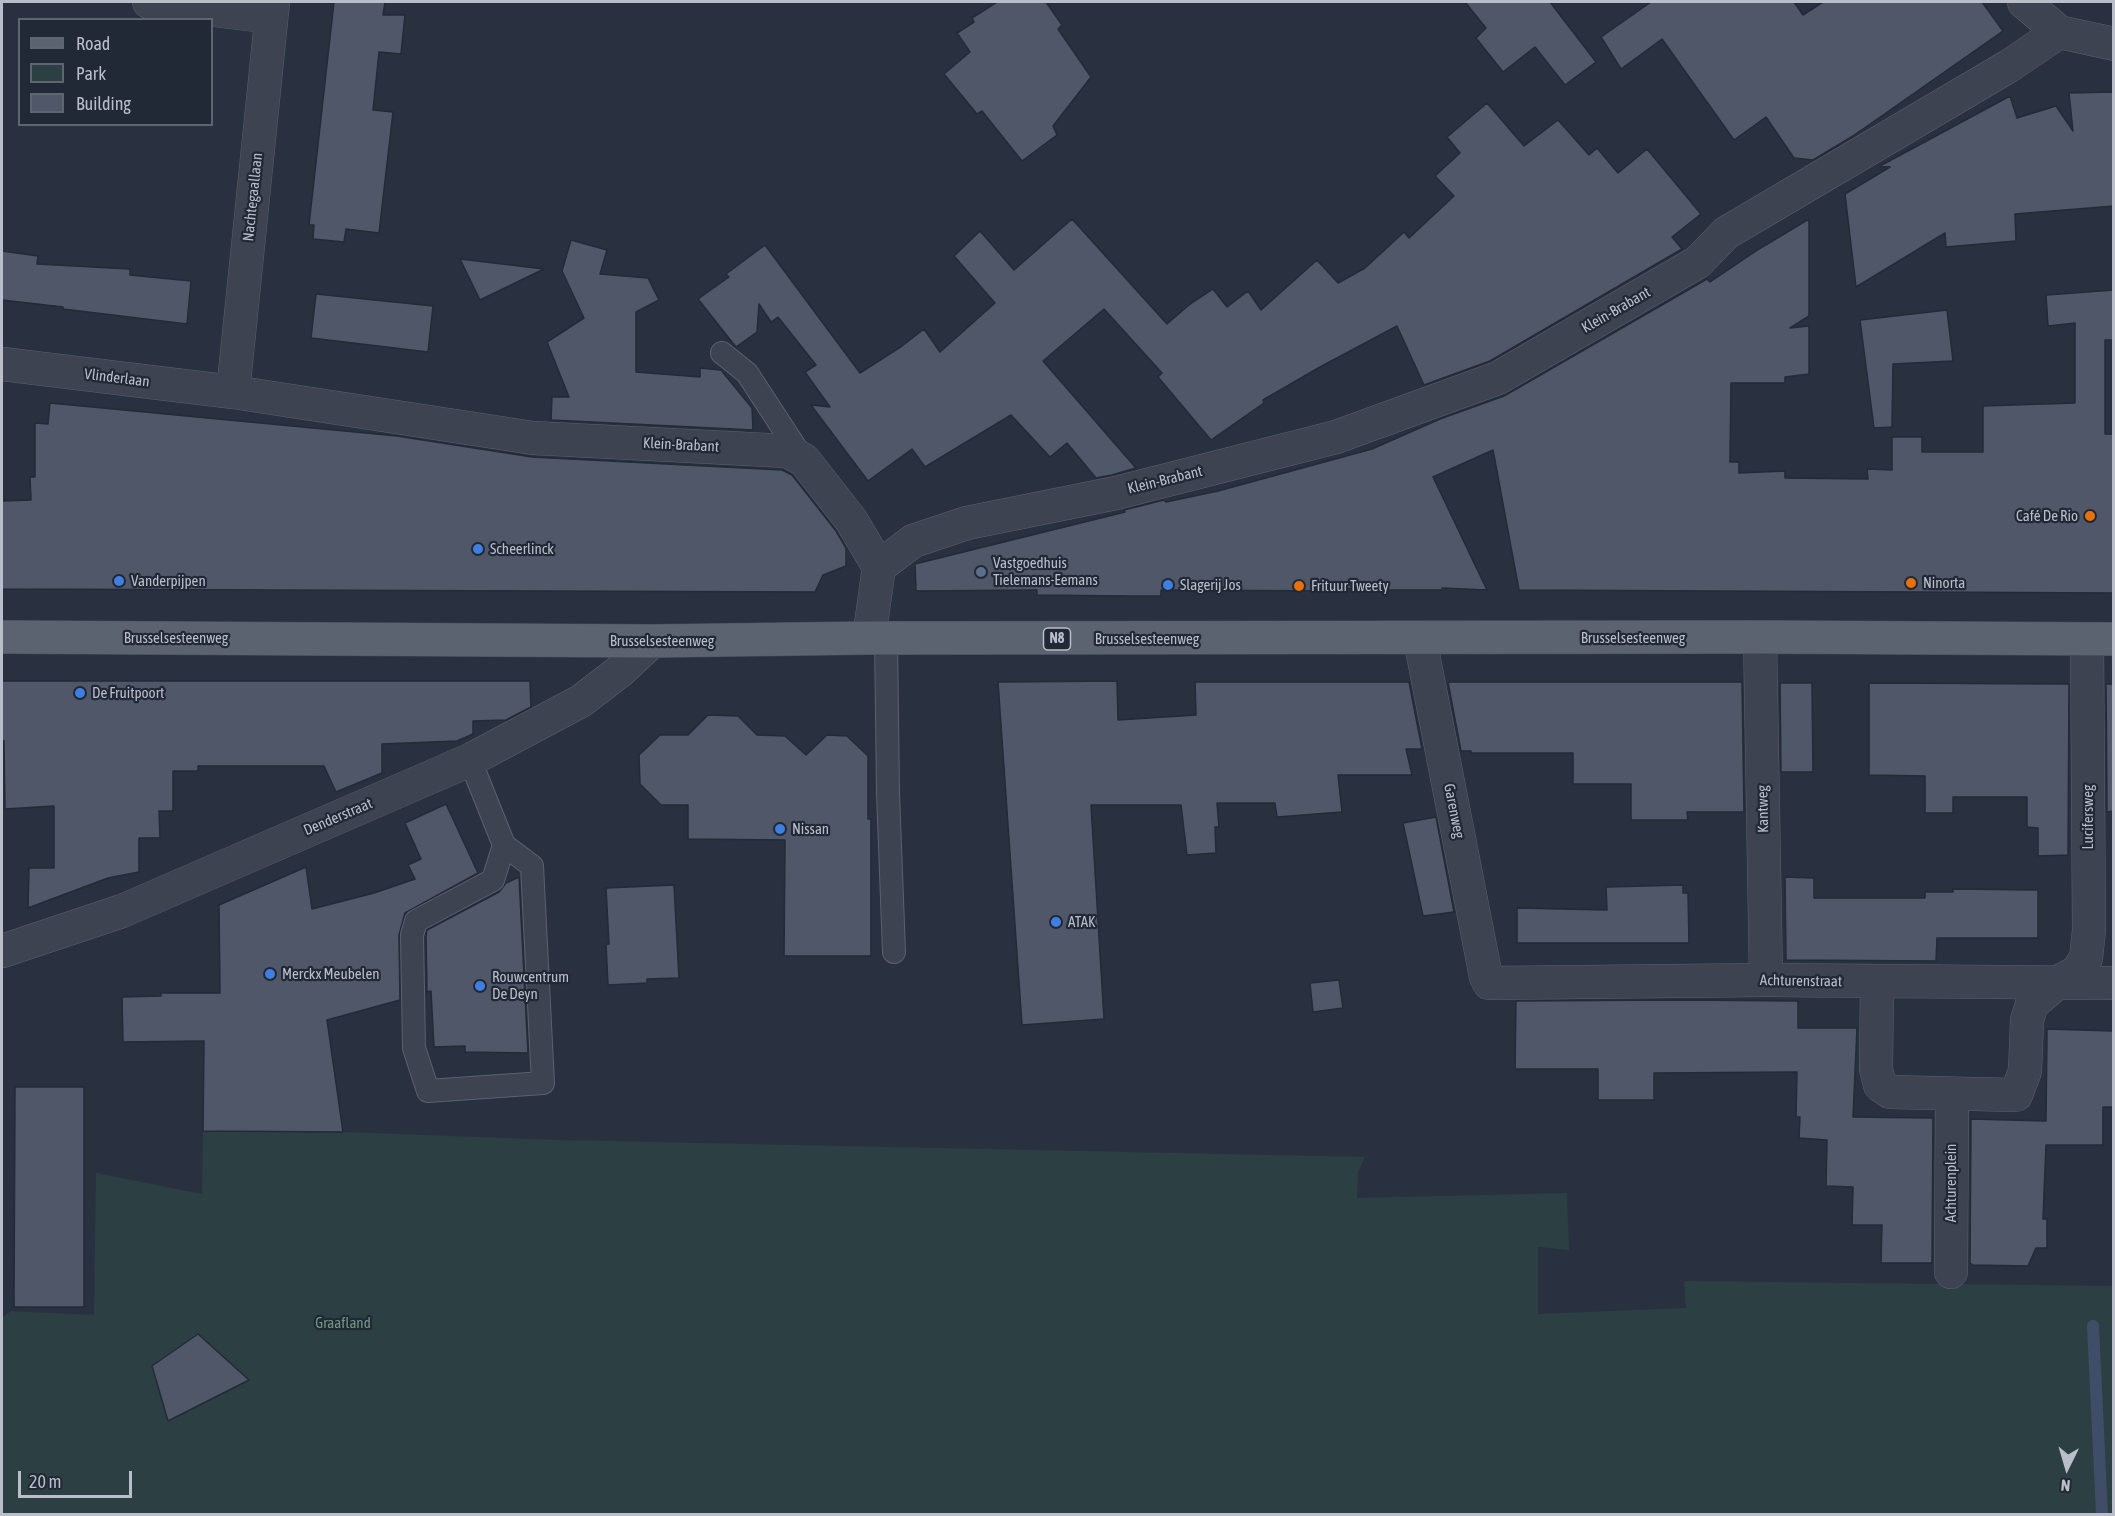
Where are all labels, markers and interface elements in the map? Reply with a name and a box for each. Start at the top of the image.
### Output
legend [18,18,213,126]
text: Road [76,33,110,54]
text: Park [76,63,106,84]
text: Building [76,93,131,114]
street label: Nachtegaallaan [239,152,267,242]
street label: Klein-Brabant [1578,283,1654,337]
street label: Vlinderlaan [83,365,151,391]
street label: Klein-Brabant [642,434,720,456]
street label: Klein-Brabant [1126,462,1204,498]
place label: Café De Rio [2016,507,2078,525]
marker: Café De Rio [2083,509,2097,523]
place label: Scheerlinck [490,540,554,558]
marker: Scheerlinck [471,542,485,556]
place label: Vastgoedhuis Tielemans-Eemans [993,554,1098,589]
marker: Vastgoedhuis Tielemans-Eemans [974,565,988,579]
place label: Vanderpijpen [131,572,206,590]
marker: Vanderpijpen [112,574,126,588]
place label: Ninorta [1923,574,1965,592]
place label: Slagerij Jos [1180,576,1241,594]
marker: Ninorta [1904,576,1918,590]
place label: Frituur Tweety [1311,577,1389,595]
marker: Slagerij Jos [1161,578,1175,592]
marker: Frituur Tweety [1292,579,1306,593]
road number: N8 [1044,628,1070,650]
street label: Brusselsesteenweg [124,629,228,647]
street label: Brusselsesteenweg [1581,629,1685,647]
street label: Brusselsesteenweg [1095,630,1199,648]
street label: Brusselsesteenweg [610,632,714,650]
place label: De Fruitpoort [92,684,164,702]
marker: De Fruitpoort [73,686,87,700]
street label: Garenweg [1440,782,1468,840]
street label: Kantweg [1754,785,1772,833]
street label: Lucifersweg [2079,785,2097,849]
street label: Denderstraat [301,794,375,840]
place label: Nissan [792,820,829,838]
marker: Nissan [773,822,787,836]
place label: ATAK [1068,913,1095,931]
marker: ATAK [1049,915,1063,929]
place label: Merckx Meubelen [282,965,379,983]
marker: Merckx Meubelen [263,967,277,981]
place label: Rouwcentrum De Deyn [492,968,569,1003]
street label: Achturenstraat [1760,971,1842,991]
marker: Rouwcentrum De Deyn [473,979,487,993]
street label: Achturenplein [1942,1144,1960,1222]
park label: Graafland [315,1314,371,1332]
north arrow [2037,1438,2097,1498]
scale bar [21,1459,135,1497]
text: 20 m [29,1471,61,1492]
text: N [2060,1477,2071,1495]

